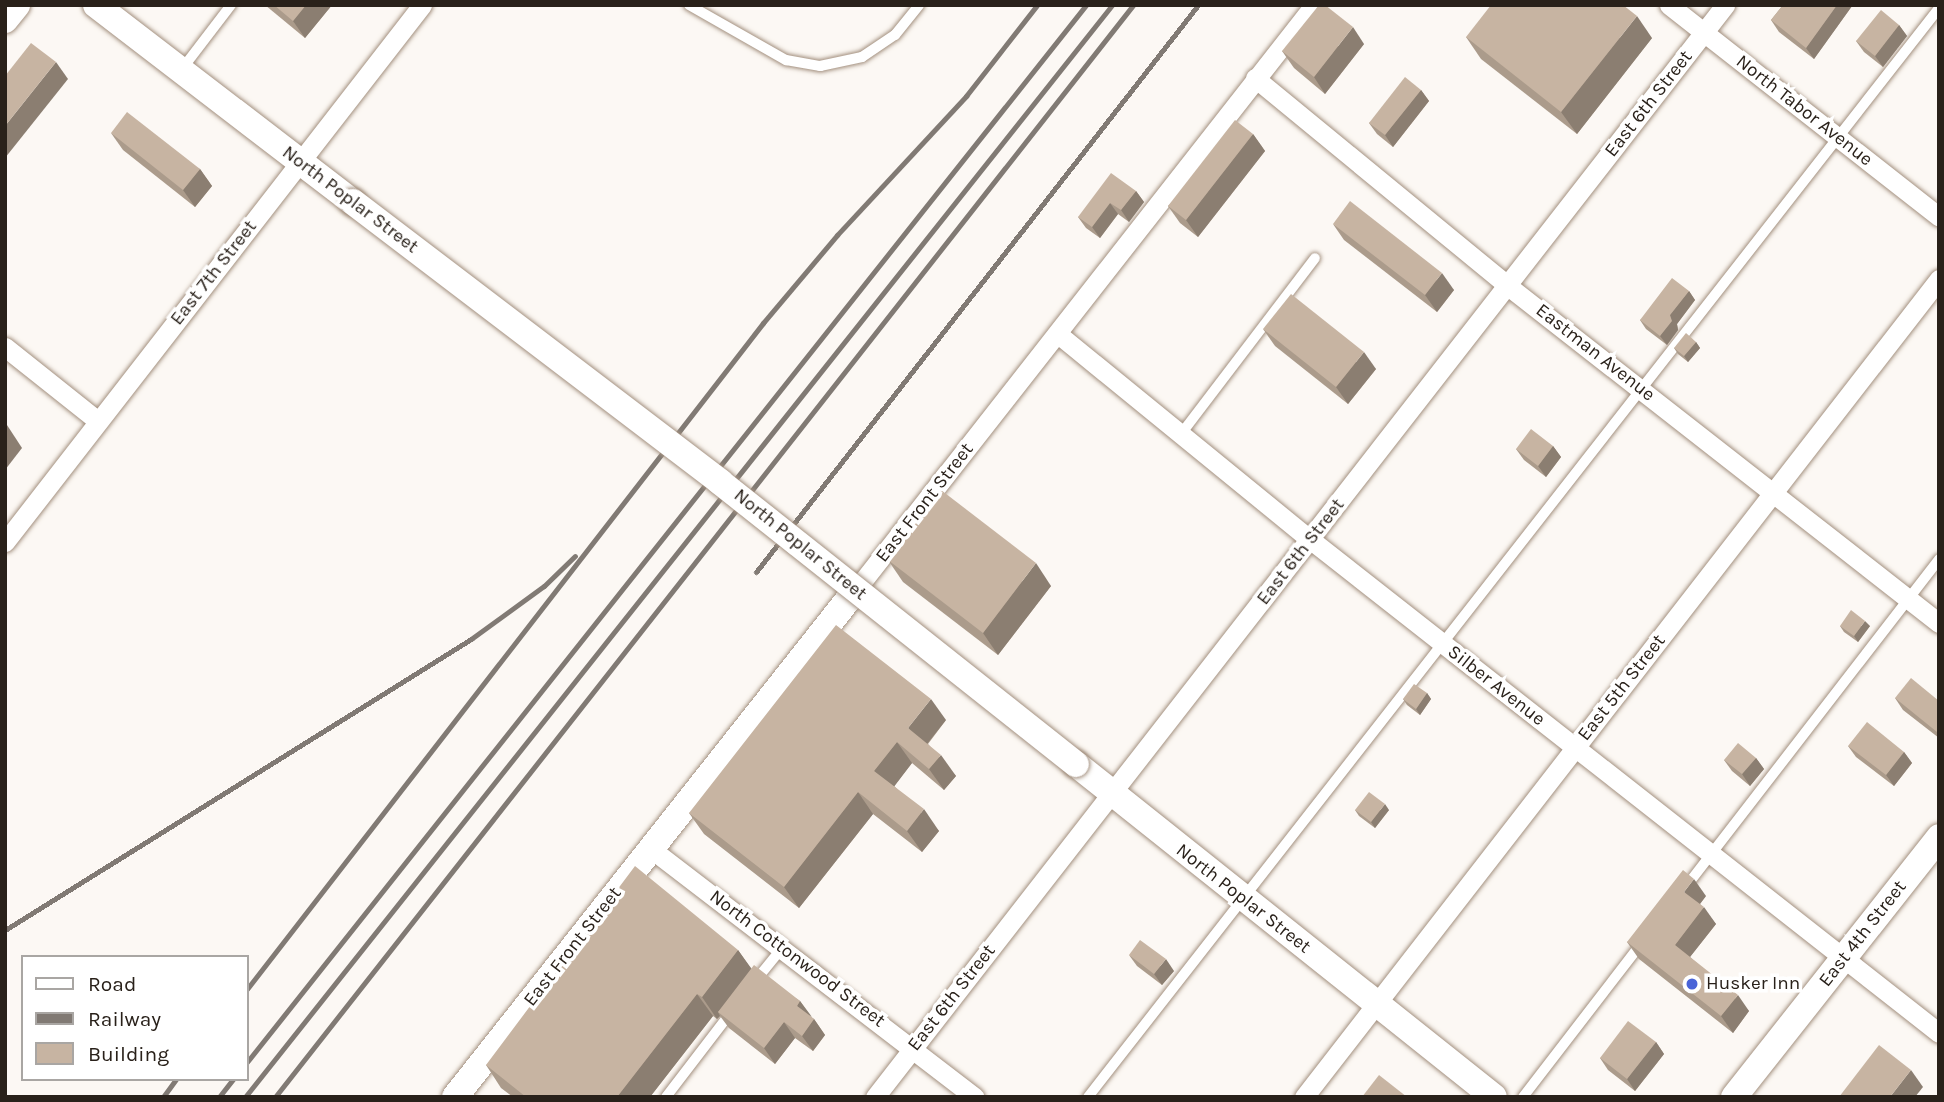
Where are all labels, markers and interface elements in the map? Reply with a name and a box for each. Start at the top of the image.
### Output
street label: East 6th Street [1600,46,1698,162]
street label: North Tabor Avenue [1731,51,1877,171]
street label: North Poplar Street [277,141,423,259]
street label: East 7th Street [166,216,262,330]
street label: Eastman Avenue [1531,299,1659,407]
street label: East Front Street [871,439,979,567]
street label: North Poplar Street [729,484,871,606]
street label: East 6th Street [1252,494,1350,610]
street label: East 5th Street [1573,630,1671,746]
street label: Silber Avenue [1443,641,1549,731]
street label: North Poplar Street [1171,839,1315,959]
street label: East 4th Street [1814,876,1912,992]
street label: East Front Street [519,883,627,1011]
street label: North Cottonwood Street [705,886,889,1032]
street label: East 6th Street [903,940,1001,1056]
legend [21,955,248,1081]
text: Road [88,972,136,996]
place label: Husker Inn [1706,973,1800,995]
marker: Husker Inn [1684,976,1700,992]
text: Railway [88,1007,161,1031]
text: Building [88,1042,169,1066]

